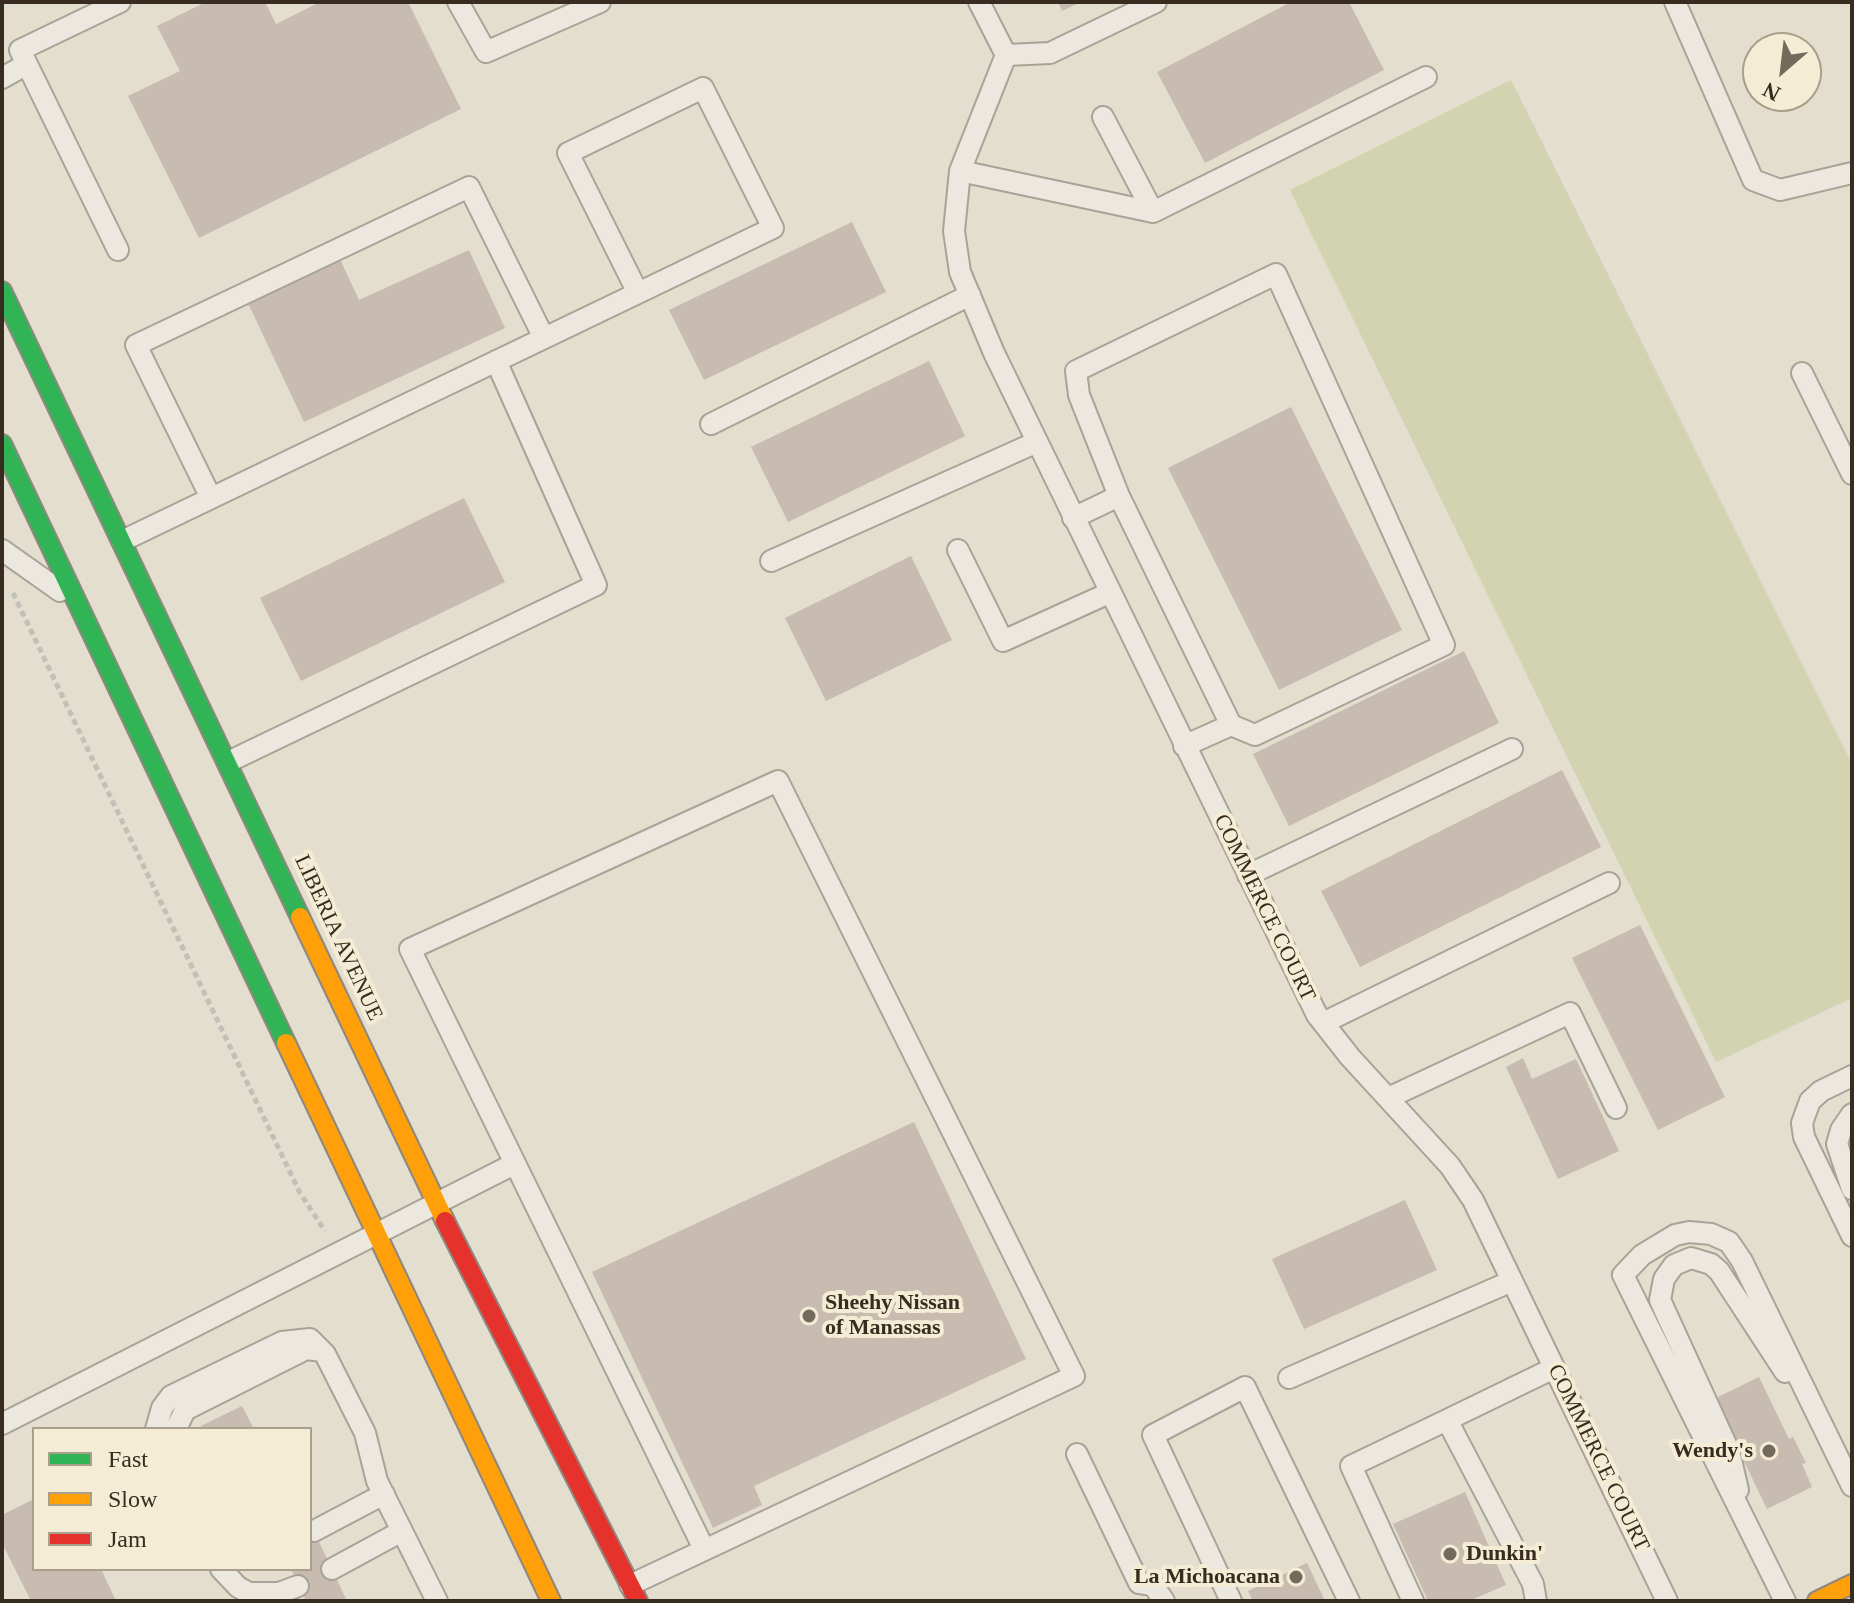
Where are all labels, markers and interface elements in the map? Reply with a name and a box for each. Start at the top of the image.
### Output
north arrow [1742,32,1822,112]
text: N [1759,77,1784,107]
street label: COMMERCE COURT [1207,810,1321,1006]
street label: LIBERIA AVENUE [288,851,388,1025]
place label: Sheehy Nissan of Manassas [825,1290,960,1342]
marker: Sheehy Nissan of Manassas [800,1307,818,1325]
street label: COMMERCE COURT [1541,1360,1655,1556]
legend [32,1427,312,1571]
place label: Wendy's [1672,1438,1753,1464]
marker: Wendy's [1760,1442,1778,1460]
text: Fast [108,1446,148,1472]
text: Slow [108,1486,157,1512]
text: Jam [108,1526,147,1552]
place label: Dunkin' [1466,1541,1543,1567]
marker: Dunkin' [1441,1545,1459,1563]
place label: La Michoacana [1134,1564,1280,1590]
marker: La Michoacana [1287,1568,1305,1586]

